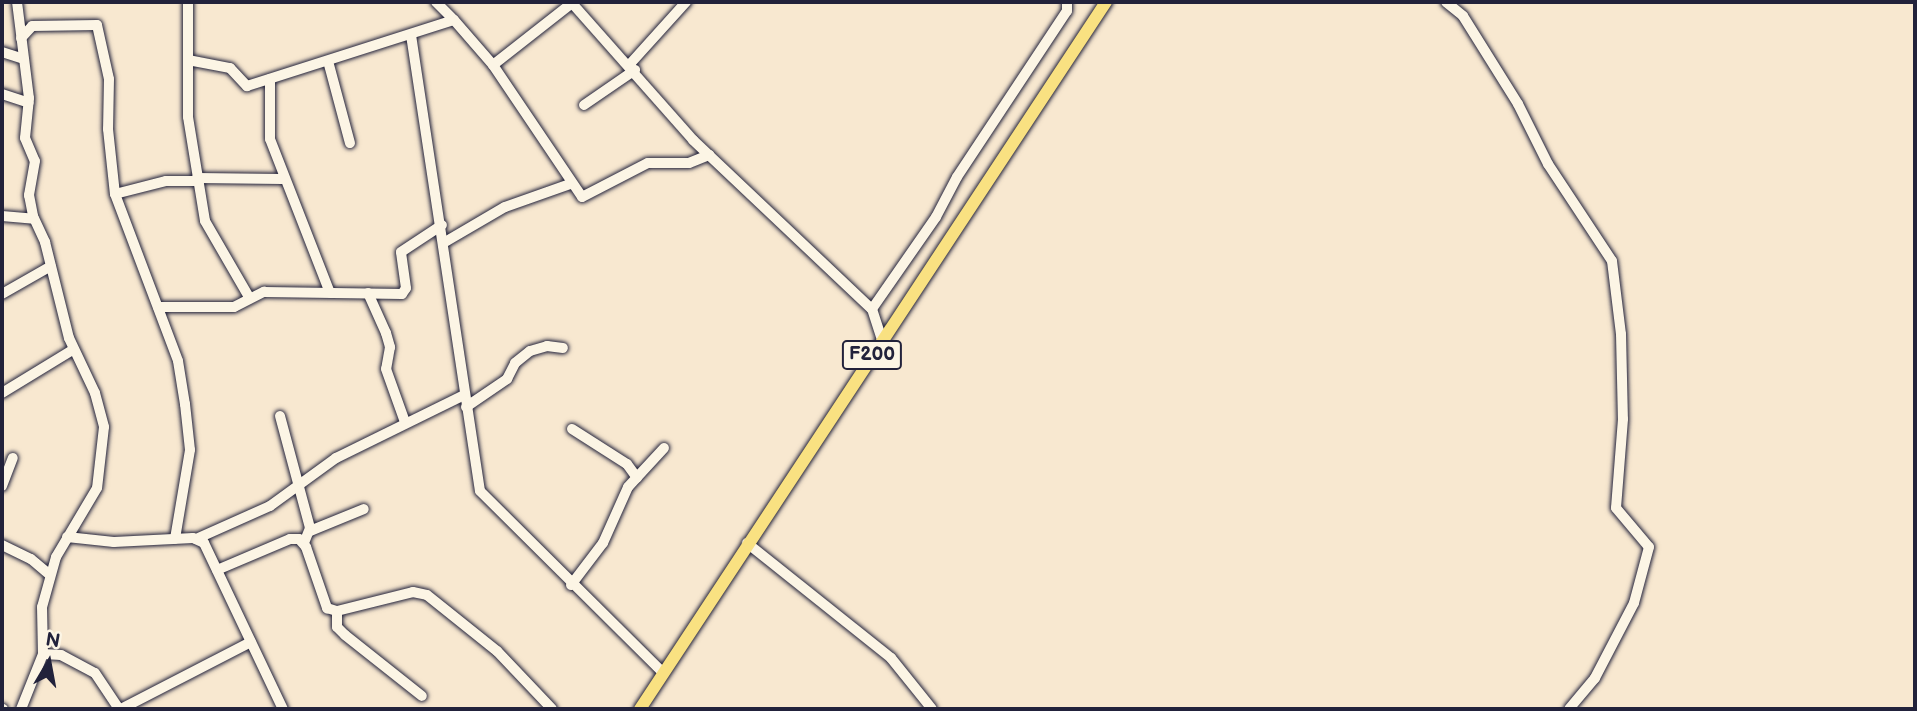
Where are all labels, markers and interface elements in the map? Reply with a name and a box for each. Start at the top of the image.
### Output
road number: F200 [840,340,903,370]
north arrow [14,627,84,697]
text: N [44,628,62,653]

